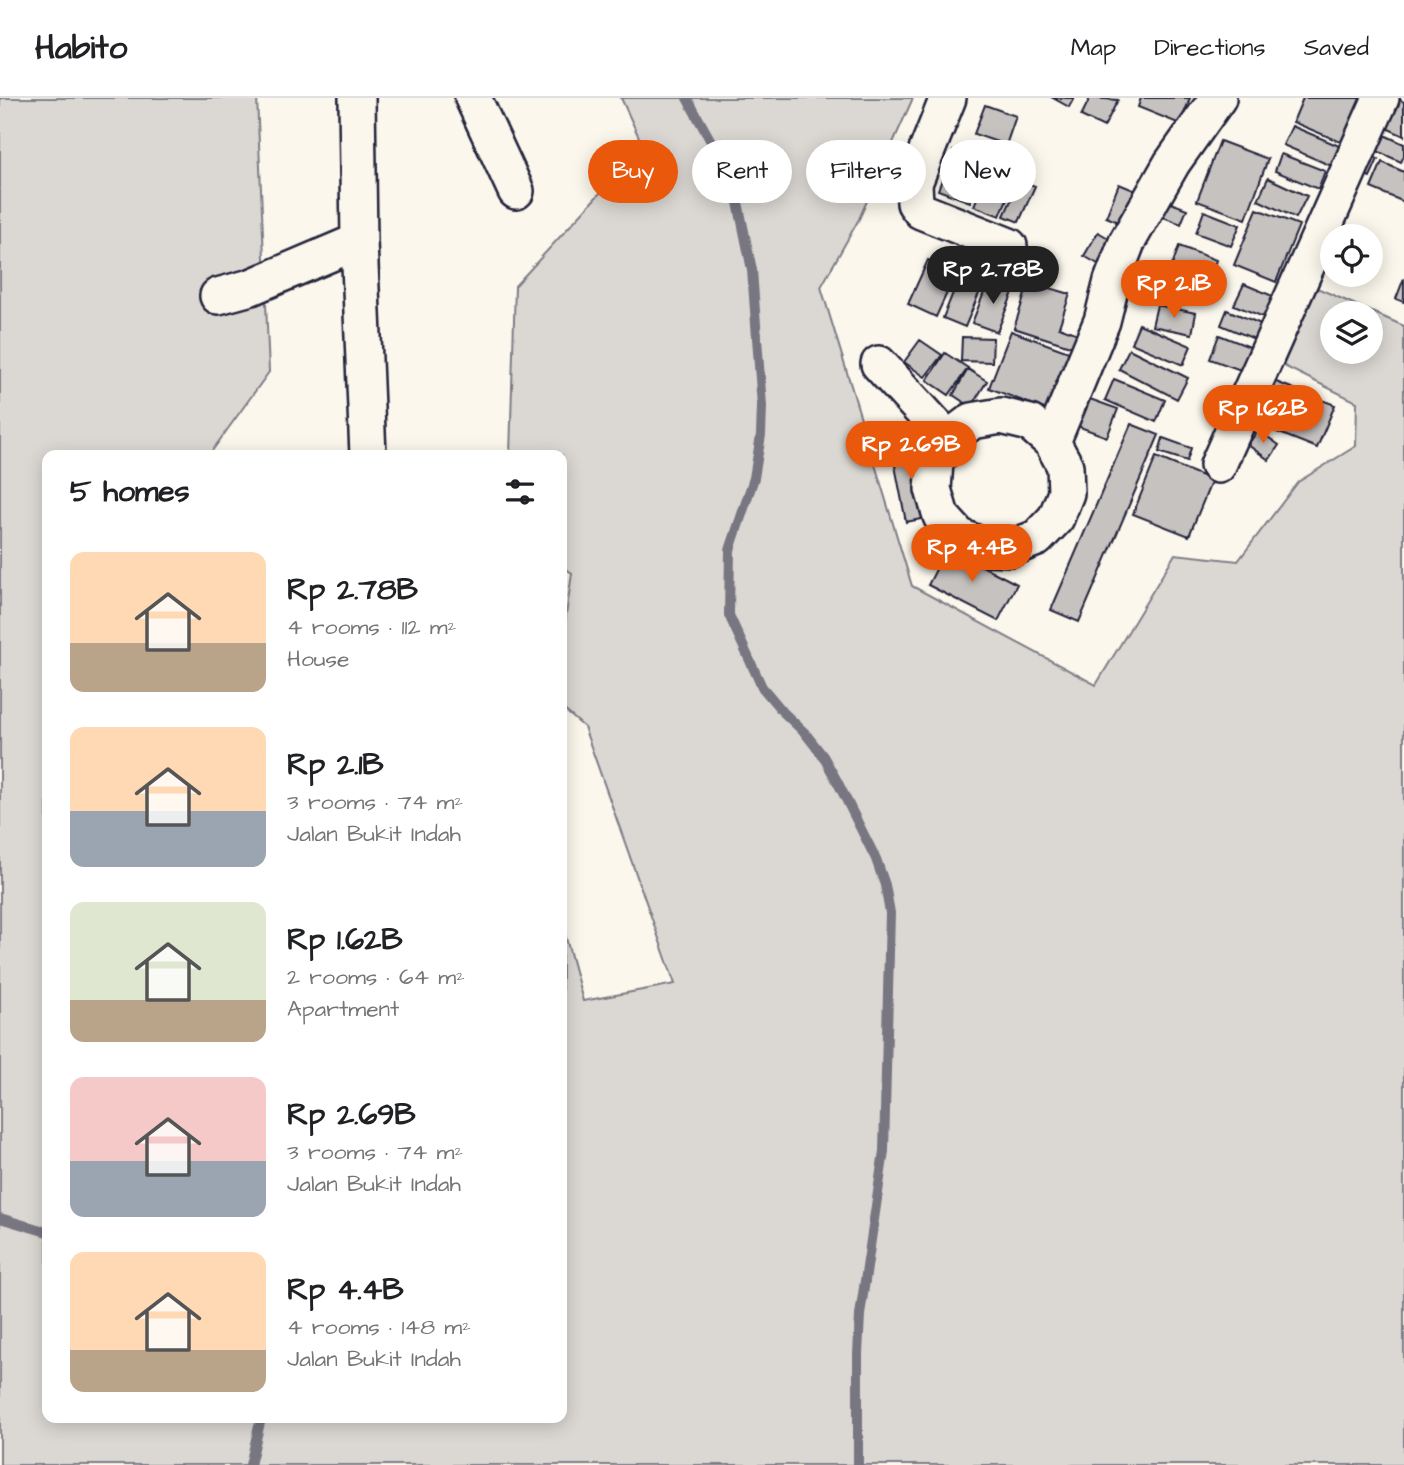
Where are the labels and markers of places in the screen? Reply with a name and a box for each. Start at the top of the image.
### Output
pin: Rp 2.78B [921,246,1065,306]
pin: Rp 2.1B [1109,260,1239,320]
pin: Rp 1.62B [1191,386,1335,445]
pin: Rp 2.69B [839,422,983,481]
pin: Rp 4.4B [907,524,1037,584]

